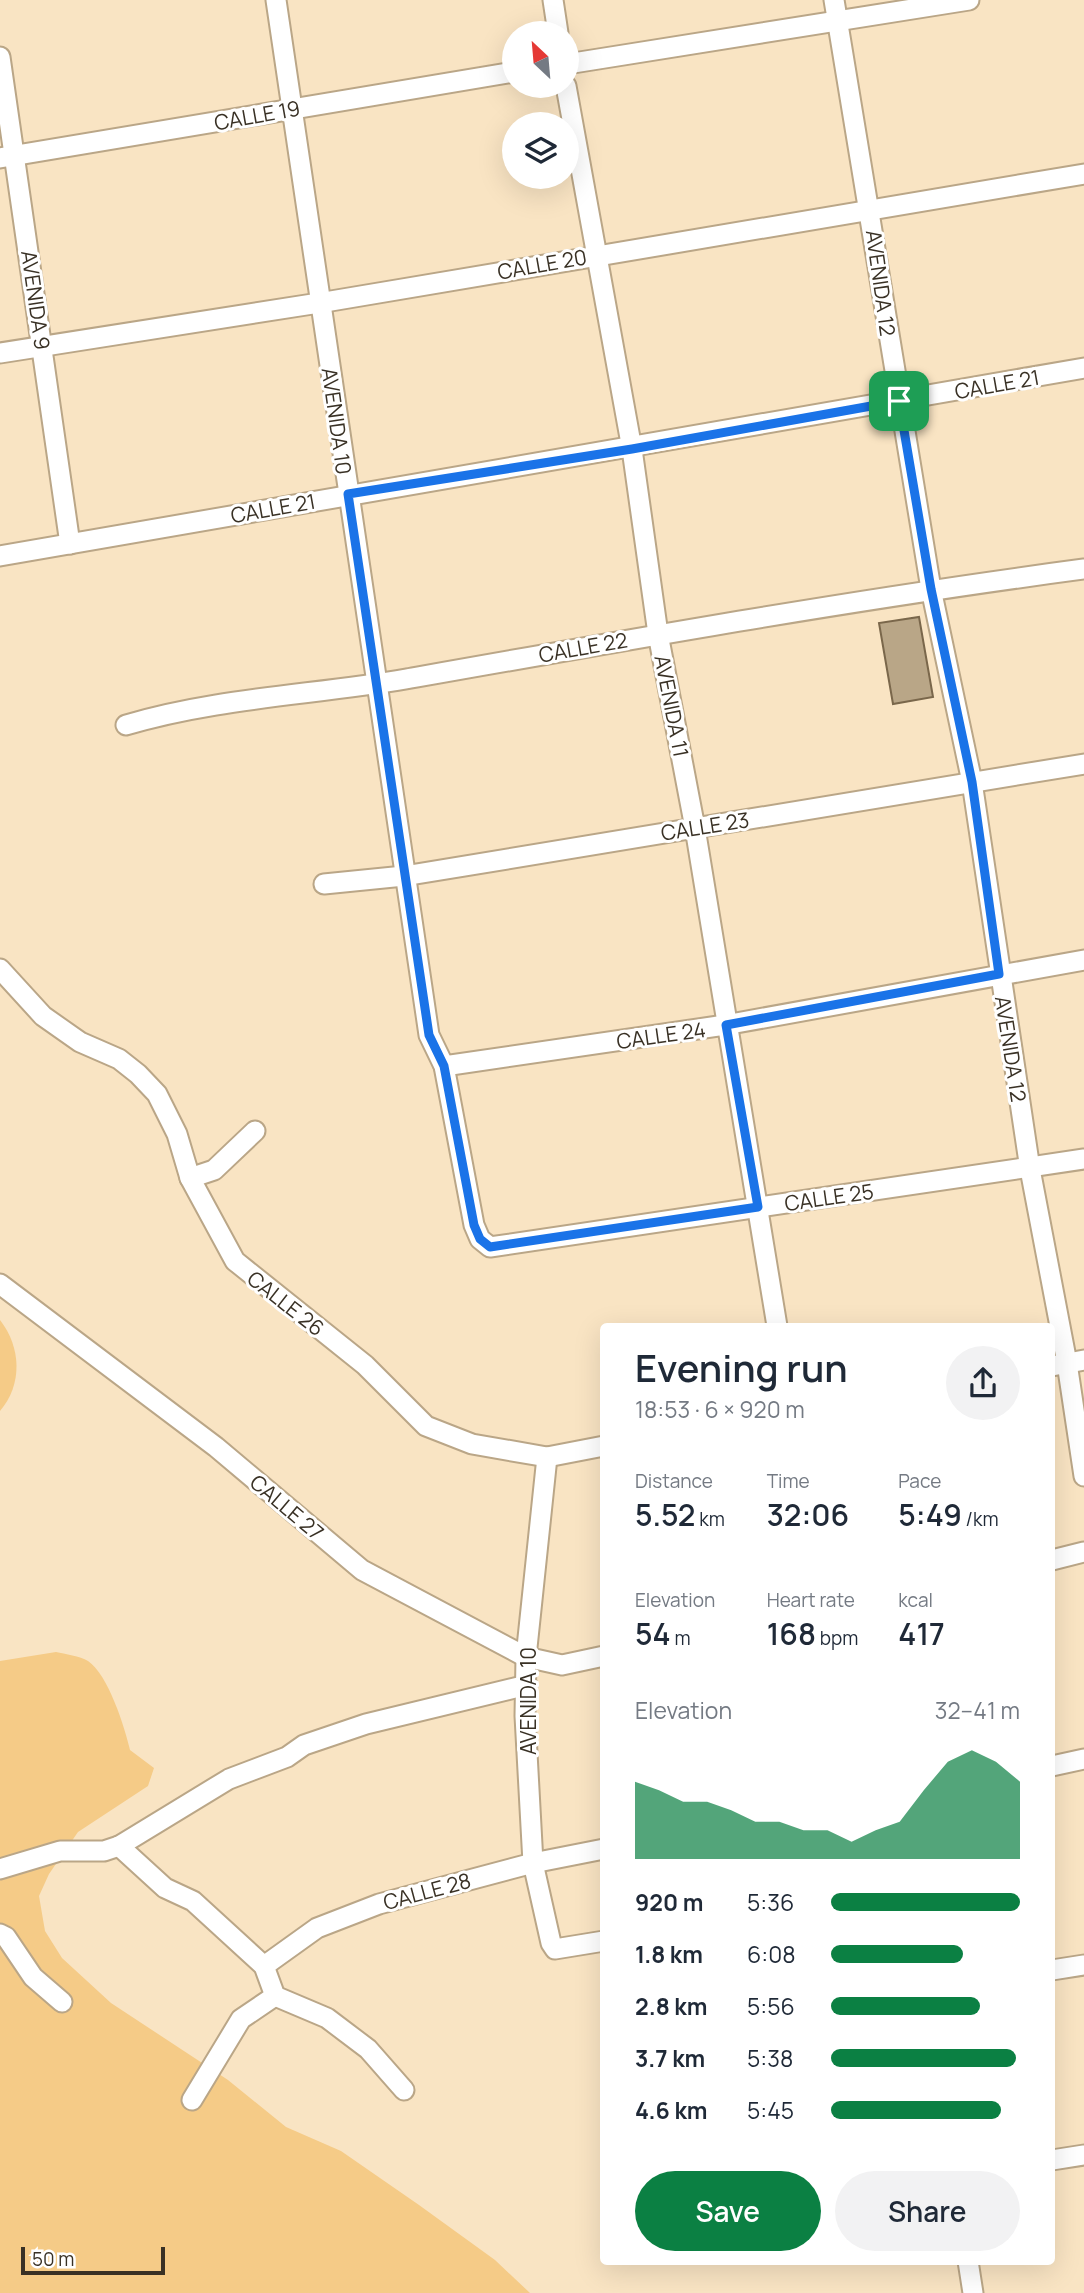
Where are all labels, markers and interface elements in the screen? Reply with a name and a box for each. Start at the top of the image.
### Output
north arrow [502,21,579,98]
map controls [502,21,579,189]
street label: CALLE 19 [212,94,302,136]
button: layers [502,112,579,189]
street label: AVENIDA 12 [860,228,902,338]
street label: CALLE 20 [495,242,589,286]
street label: AVENIDA 9 [15,249,57,351]
street label: CALLE 21 [952,363,1042,405]
street label: AVENIDA 10 [316,366,358,476]
pin [869,371,929,431]
icon: arrive [880,382,918,420]
street label: CALLE 21 [228,487,318,529]
street label: CALLE 22 [537,625,629,669]
street label: AVENIDA 11 [648,653,696,759]
street label: CALLE 23 [659,805,751,847]
street label: AVENIDA 12 [989,994,1033,1104]
street label: CALLE 24 [615,1015,707,1055]
street label: CALLE 25 [783,1177,875,1217]
street label: CALLE 26 [242,1264,330,1342]
text: Evening run [635,1341,848,1393]
button: share [946,1346,1020,1420]
text: 18:53 · 6 × 920 m [635,1393,805,1425]
street label: CALLE 27 [244,1468,330,1546]
text: Distance [635,1468,713,1494]
text: Time [767,1468,810,1494]
text: Pace [898,1468,941,1494]
text: 5.52 [635,1494,695,1535]
text: 32:06 [767,1494,849,1535]
text: 5:49 [898,1494,962,1535]
text: km [695,1506,725,1532]
text: /km [962,1506,999,1532]
text: Elevation [635,1587,715,1613]
text: Heart rate [767,1587,855,1613]
text: kcal [898,1587,933,1613]
text: 54 [635,1613,671,1654]
text: 168 [767,1613,816,1654]
text: 417 [898,1613,945,1654]
text: m [671,1625,691,1651]
text: bpm [816,1625,858,1651]
street label: AVENIDA 10 [514,1647,542,1755]
text: Elevation [635,1694,732,1726]
text: 32–41 m [935,1694,1020,1726]
street label: CALLE 28 [380,1866,474,1916]
text: 920 m [635,1886,703,1918]
text: 5:36 [747,1886,794,1918]
text: 1.8 km [635,1938,703,1970]
text: 6:08 [747,1938,796,1970]
text: 2.8 km [635,1990,707,2022]
text: 5:56 [747,1990,795,2022]
text: 3.7 km [635,2042,705,2074]
text: 5:38 [747,2042,793,2074]
text: 4.6 km [635,2094,707,2126]
text: 5:45 [747,2094,794,2126]
button: Save [635,2171,821,2251]
button: Share [835,2171,1020,2251]
scale bar [21,2244,164,2276]
text: 50 m [32,2246,74,2272]

